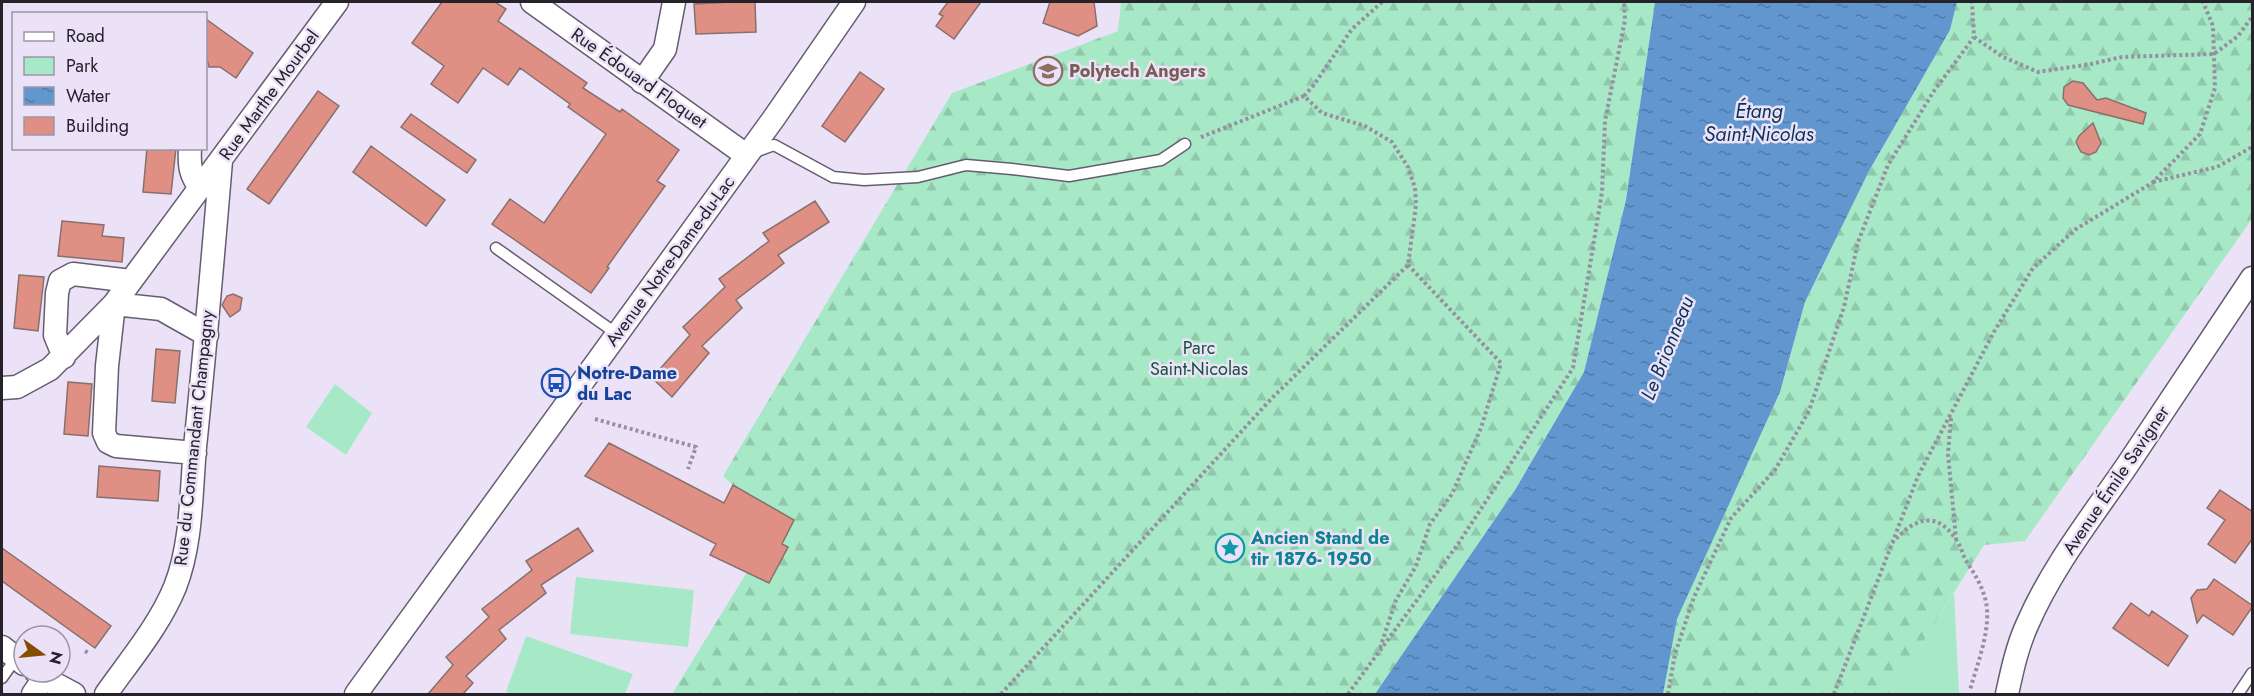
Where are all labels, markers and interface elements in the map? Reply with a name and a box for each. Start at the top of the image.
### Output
legend [12,12,207,150]
street label: Rue Édouard Floquet [566,21,713,135]
text: Road [66,23,105,49]
street label: Rue Marthe Mourbel [213,24,325,166]
text: Park [66,53,98,79]
school or university icon: Polytech Angers [1032,55,1064,87]
place label: Polytech Angers [1069,58,1206,84]
text: Water [66,83,111,109]
water label: Étang Saint-Nicolas [1705,97,1814,149]
text: Building [66,113,129,139]
street label: Avenue Notre-Dame-du-Lac [599,170,741,352]
water label: Le Brionneau [1634,292,1701,404]
street label: Rue du Commandant Champagny [168,309,220,567]
park label: Parc Saint-Nicolas [1150,335,1248,382]
place label: Notre-Dame du Lac [577,360,677,407]
bus stop icon: Notre-Dame du Lac [540,367,572,399]
street label: Avenue Émile Savigner [2056,399,2176,560]
place label: Ancien Stand de tir 1876- 1950 [1250,525,1389,572]
place icon: Ancien Stand de tir 1876- 1950 [1214,532,1246,564]
north arrow [12,624,72,684]
text: N [43,649,69,667]

